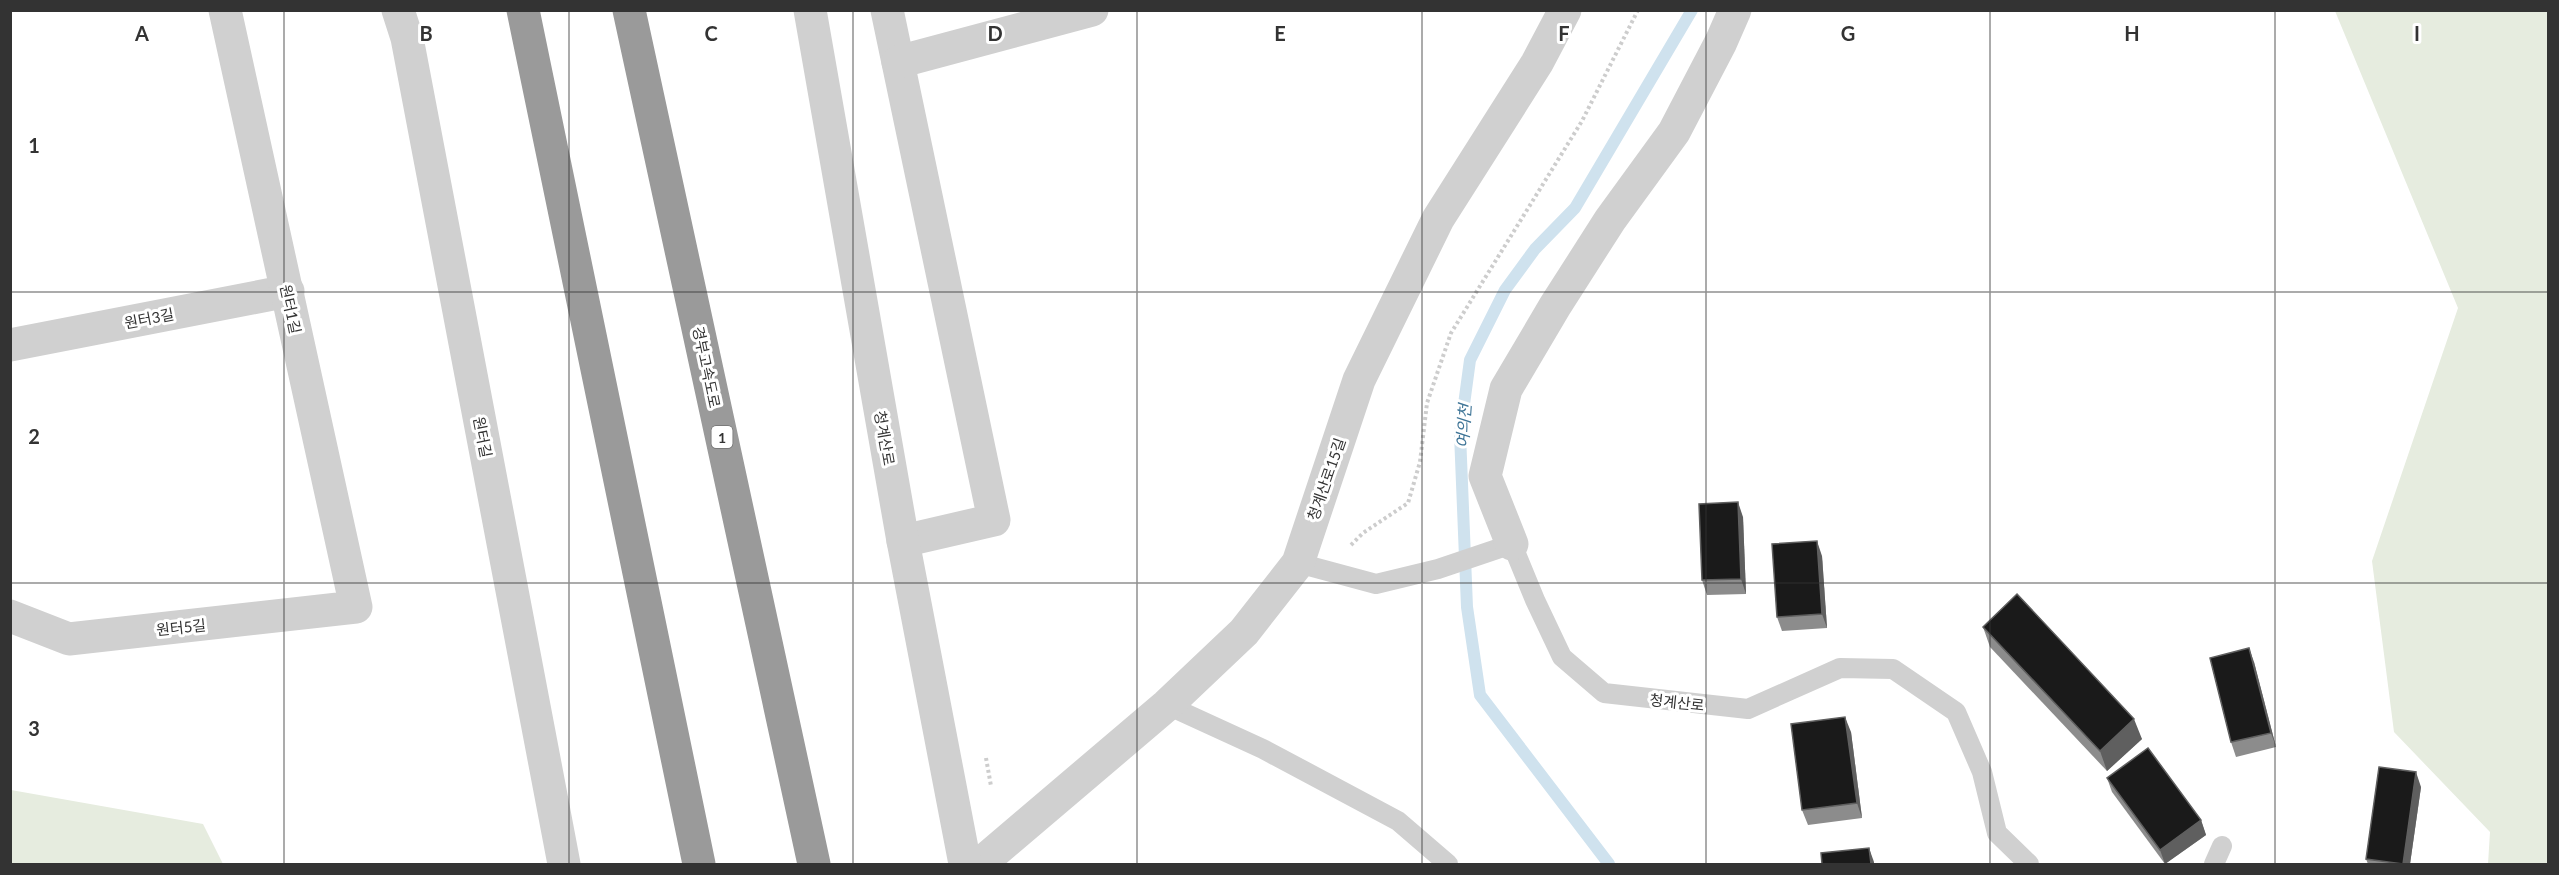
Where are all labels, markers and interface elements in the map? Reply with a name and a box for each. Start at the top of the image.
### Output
text: A [134,21,149,45]
text: B [419,21,433,45]
text: C [704,21,718,45]
text: D [987,21,1003,45]
text: E [1274,21,1286,45]
text: F [1558,21,1570,45]
text: G [1841,21,1855,45]
text: H [2124,21,2140,45]
text: I [2414,21,2420,45]
text: 1 [28,133,40,157]
street label: 원터1길 [277,283,305,335]
street label: 원터3길 [123,304,175,332]
street label: 경부고속도로 [690,325,724,409]
water label: 여의천 [1452,401,1474,449]
street label: 청계산로 [871,409,899,467]
street label: 원터길 [470,415,496,459]
text: 2 [28,424,40,448]
road number: 1 [712,426,732,448]
street label: 청계산로15길 [1303,435,1349,523]
street label: 원터5길 [155,615,207,639]
street label: 청계산로 [1649,690,1705,714]
text: 3 [28,716,40,740]

